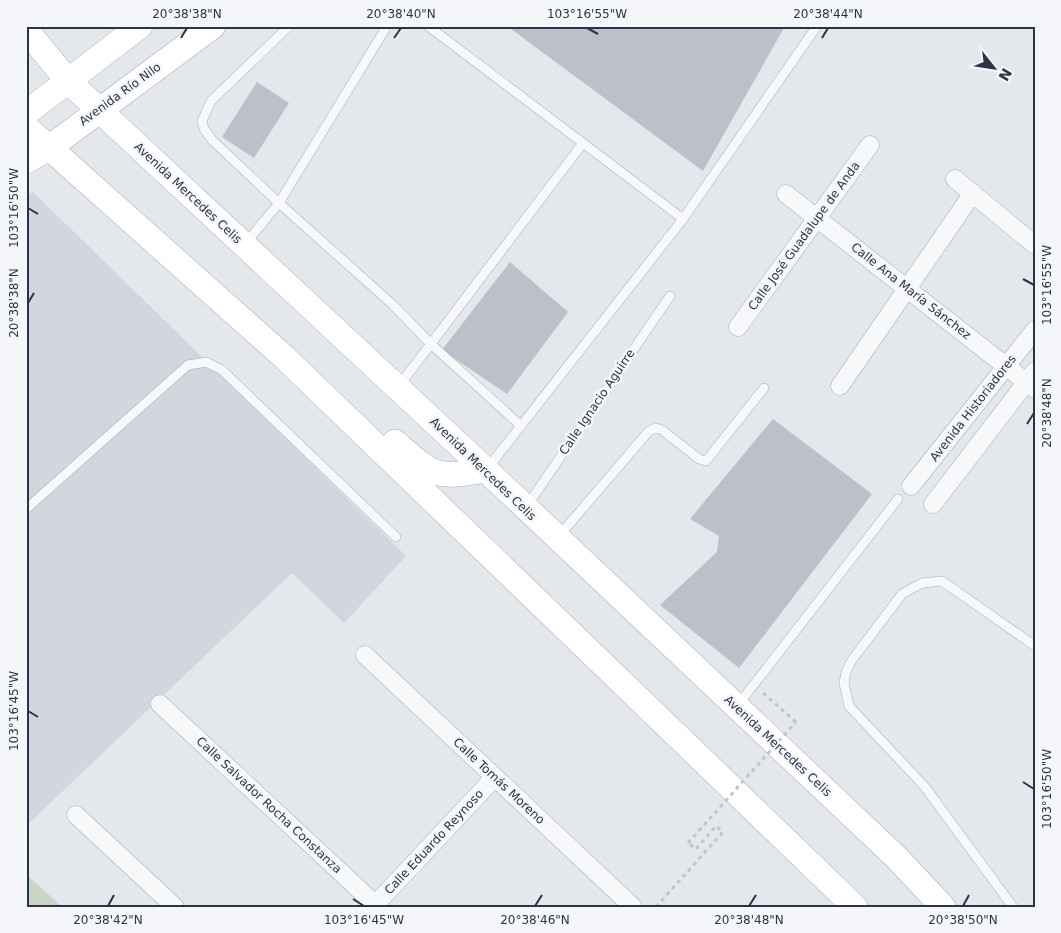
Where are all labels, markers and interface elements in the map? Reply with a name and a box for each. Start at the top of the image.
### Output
text: 20°38'38"N [152,7,222,21]
text: 20°38'40"N [366,7,436,21]
text: 103°16'55"W [547,7,627,21]
text: 20°38'44"N [793,7,863,21]
north arrow [968,42,1018,92]
street label: Avenida Río Nilo [76,60,164,128]
text: N [995,65,1015,84]
street label: Avenida Mercedes Celis [131,140,245,246]
street label: Calle José Guadalupe de Anda [745,159,863,313]
text: 103°16'50"W [7,168,21,248]
street label: Calle Ana María Sánchez [848,240,974,342]
text: 103°16'55"W [1040,245,1054,325]
text: 20°38'38"N [7,268,21,338]
street label: Calle Ignacio Aguirre [556,347,638,457]
street label: Avenida Historiadores [927,352,1019,464]
text: 20°38'48"N [1040,378,1054,448]
street label: Avenida Mercedes Celis [427,415,539,523]
text: 103°16'45"W [7,671,21,751]
street label: Avenida Mercedes Celis [721,693,835,799]
street label: Calle Salvador Rocha Constanza [193,734,345,876]
street label: Calle Tomás Moreno [450,735,548,827]
text: 103°16'50"W [1040,749,1054,829]
street label: Calle Eduardo Reynoso [382,787,486,897]
text: 20°38'42"N [73,913,143,927]
text: 103°16'45"W [324,913,404,927]
text: 20°38'46"N [500,913,570,927]
text: 20°38'48"N [714,913,784,927]
text: 20°38'50"N [928,913,998,927]

